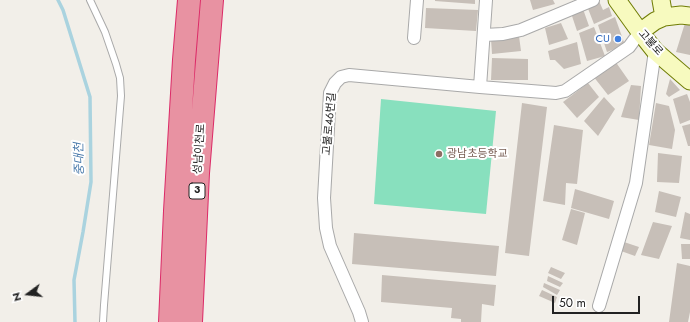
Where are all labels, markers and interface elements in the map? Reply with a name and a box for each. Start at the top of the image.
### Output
street label: 고불로 [635,27,665,59]
place label: CU [596,32,610,46]
marker: CU [613,34,623,44]
street label: 고불로46번길 [321,92,339,156]
street label: 성남이천로 [192,123,208,175]
water label: 중대천 [73,142,87,176]
place label: 광남초등학교 [447,147,508,161]
marker: 광남초등학교 [434,149,444,159]
road number: 3 [189,183,205,199]
north arrow [8,274,48,314]
scale bar [554,288,642,314]
text: N [8,291,25,303]
text: 50 m [559,294,586,312]

